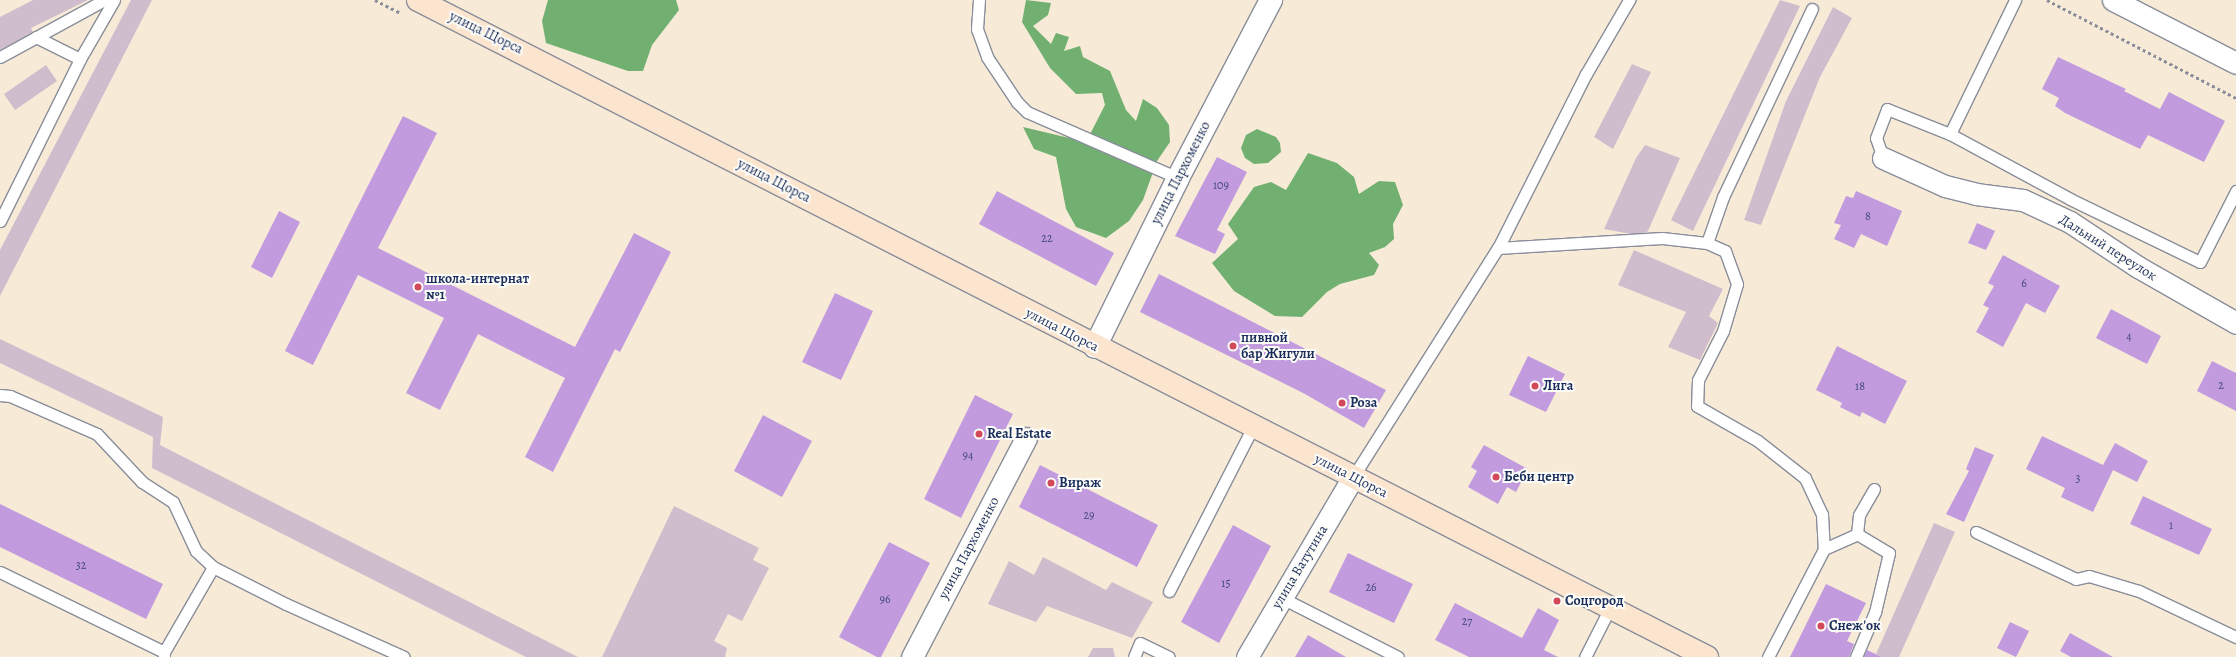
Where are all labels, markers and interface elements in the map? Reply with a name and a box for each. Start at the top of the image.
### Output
street label: улица Щорса [446,8,526,58]
street label: улица Пархоменко [1148,119,1214,227]
street label: улица Щорса [735,155,813,207]
house number: 109 [1213,179,1229,193]
house number: 8 [1865,210,1871,224]
street label: Дальний переулок [2056,211,2160,285]
house number: 22 [1041,232,1053,246]
place label: школа-интернат №1 [426,271,529,304]
house number: 6 [2021,277,2027,291]
marker: школа-интернат №1 [413,282,423,292]
street label: улица Щорса [1023,304,1101,356]
place label: пивной бар Жигули [1241,330,1315,362]
house number: 4 [2126,330,2132,344]
marker: пивной бар Жигули [1228,341,1238,351]
place label: Лига [1543,378,1573,394]
house number: 2 [2218,379,2224,393]
house number: 18 [1855,380,1865,394]
marker: Лига [1530,381,1540,391]
place label: Роза [1350,395,1377,411]
marker: Роза [1337,398,1347,408]
place label: Real Estate [987,426,1051,442]
marker: Real Estate [974,429,984,439]
house number: 94 [963,449,973,463]
street label: улица Щорса [1312,450,1390,502]
place label: Беби центр [1504,469,1574,485]
marker: Беби центр [1491,472,1501,482]
house number: 3 [2076,472,2080,486]
place label: Вираж [1059,475,1101,491]
marker: Вираж [1046,478,1056,488]
street label: улица Пархоменко [935,494,1003,602]
house number: 29 [1083,509,1095,523]
house number: 1 [2169,519,2173,533]
street label: улица Ватутина [1268,522,1332,612]
house number: 32 [76,559,86,573]
house number: 15 [1221,577,1231,591]
house number: 26 [1365,581,1377,595]
house number: 96 [879,593,891,607]
place label: Соцгород [1565,593,1623,609]
marker: Соцгород [1552,596,1562,606]
house number: 27 [1462,615,1472,629]
place label: Снеж'ок [1829,618,1880,634]
marker: Снеж'ок [1816,621,1826,631]

